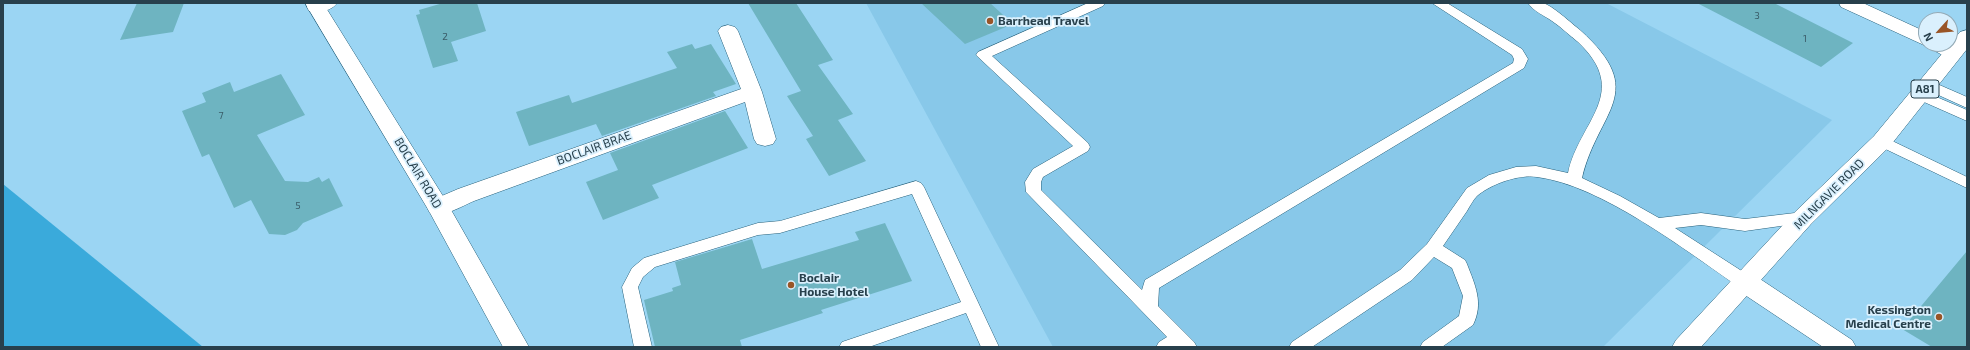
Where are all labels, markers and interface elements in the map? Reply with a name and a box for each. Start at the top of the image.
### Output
house number: 3 [1754,10,1760,22]
north arrow [1918,12,1958,52]
place label: Barrhead Travel [998,14,1089,28]
marker: Barrhead Travel [985,16,995,26]
house number: 2 [442,31,448,43]
text: N [1920,31,1935,44]
house number: 1 [1803,33,1807,45]
road number: A81 [1911,80,1939,98]
house number: 7 [218,110,224,122]
street label: BOCLAIR BRAE [555,128,633,168]
street label: BOCLAIR ROAD [391,135,445,211]
street label: MILNGAVIE ROAD [1791,156,1867,232]
house number: 5 [295,200,301,212]
place label: Boclair House Hotel [799,271,868,299]
marker: Boclair House Hotel [786,280,796,290]
place label: Kessington Medical Centre [1846,303,1931,331]
marker: Kessington Medical Centre [1934,312,1944,322]

